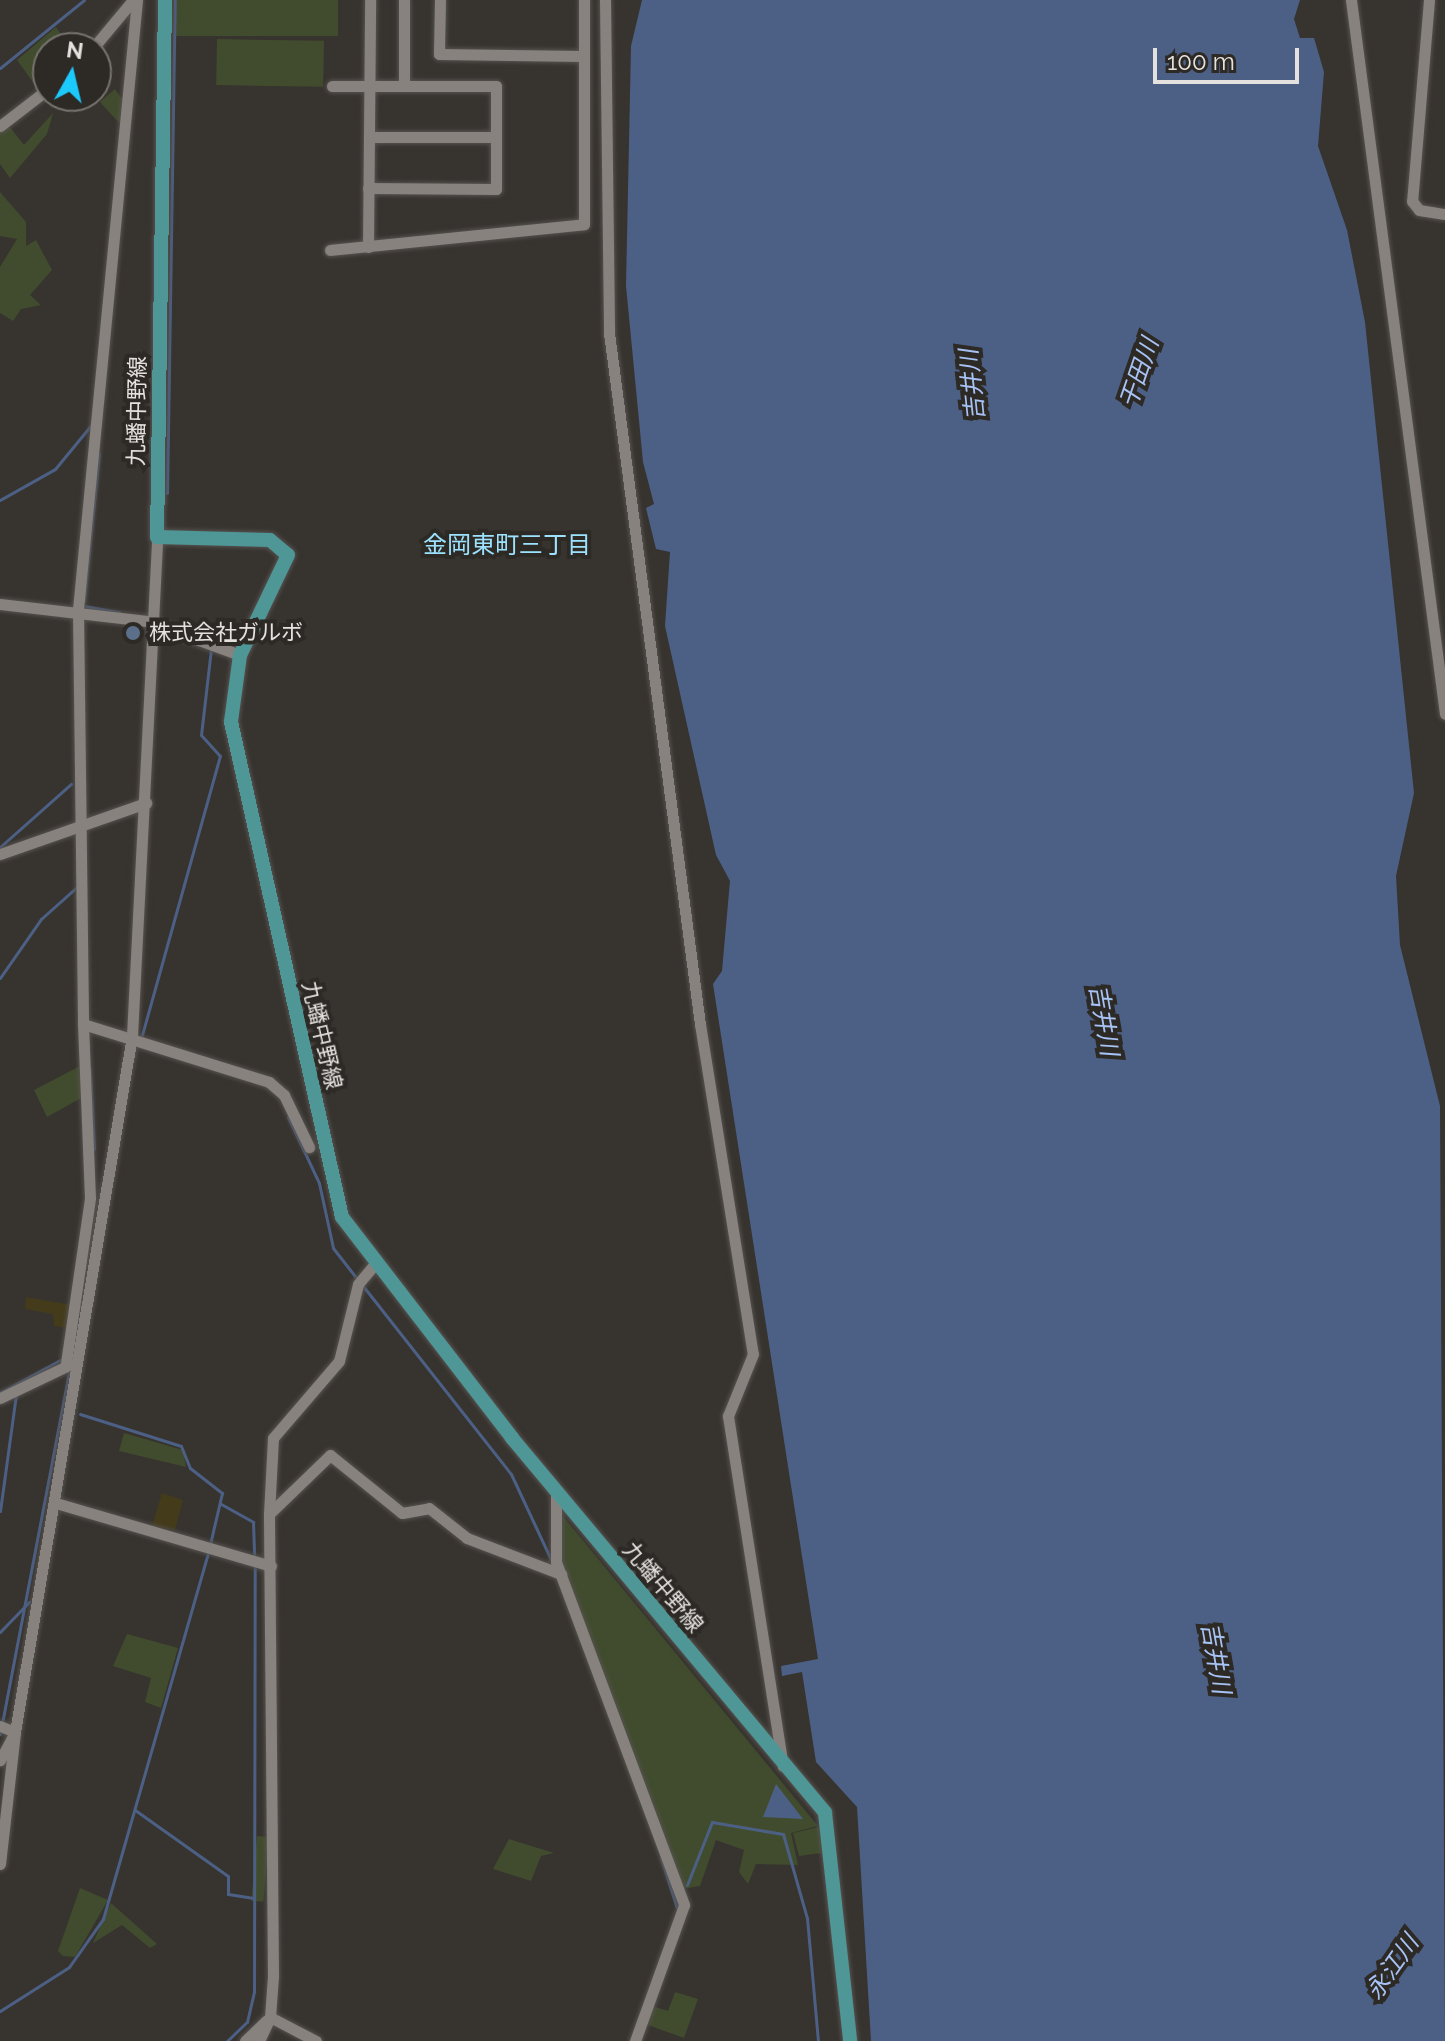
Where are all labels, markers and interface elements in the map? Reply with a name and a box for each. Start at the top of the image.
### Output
north arrow [32,32,112,112]
scale bar [1157,32,1303,82]
text: N [65,36,85,64]
text: 100 m [1167,47,1235,76]
water label: 干田川 [1114,334,1164,412]
water label: 吉井川 [954,348,990,422]
street label: 九蟠中野線 [123,356,151,466]
district label: 金岡東町三丁目 [423,531,591,559]
place label: 株式会社ガルボ [149,620,303,646]
marker: 株式会社ガルボ [124,624,142,642]
street label: 九蟠中野線 [297,978,347,1092]
water label: 吉井川 [1084,982,1124,1058]
street label: 九蟠中野線 [618,1536,708,1638]
water label: 吉井川 [1196,1620,1236,1696]
water label: 永江川 [1360,1929,1424,2005]

